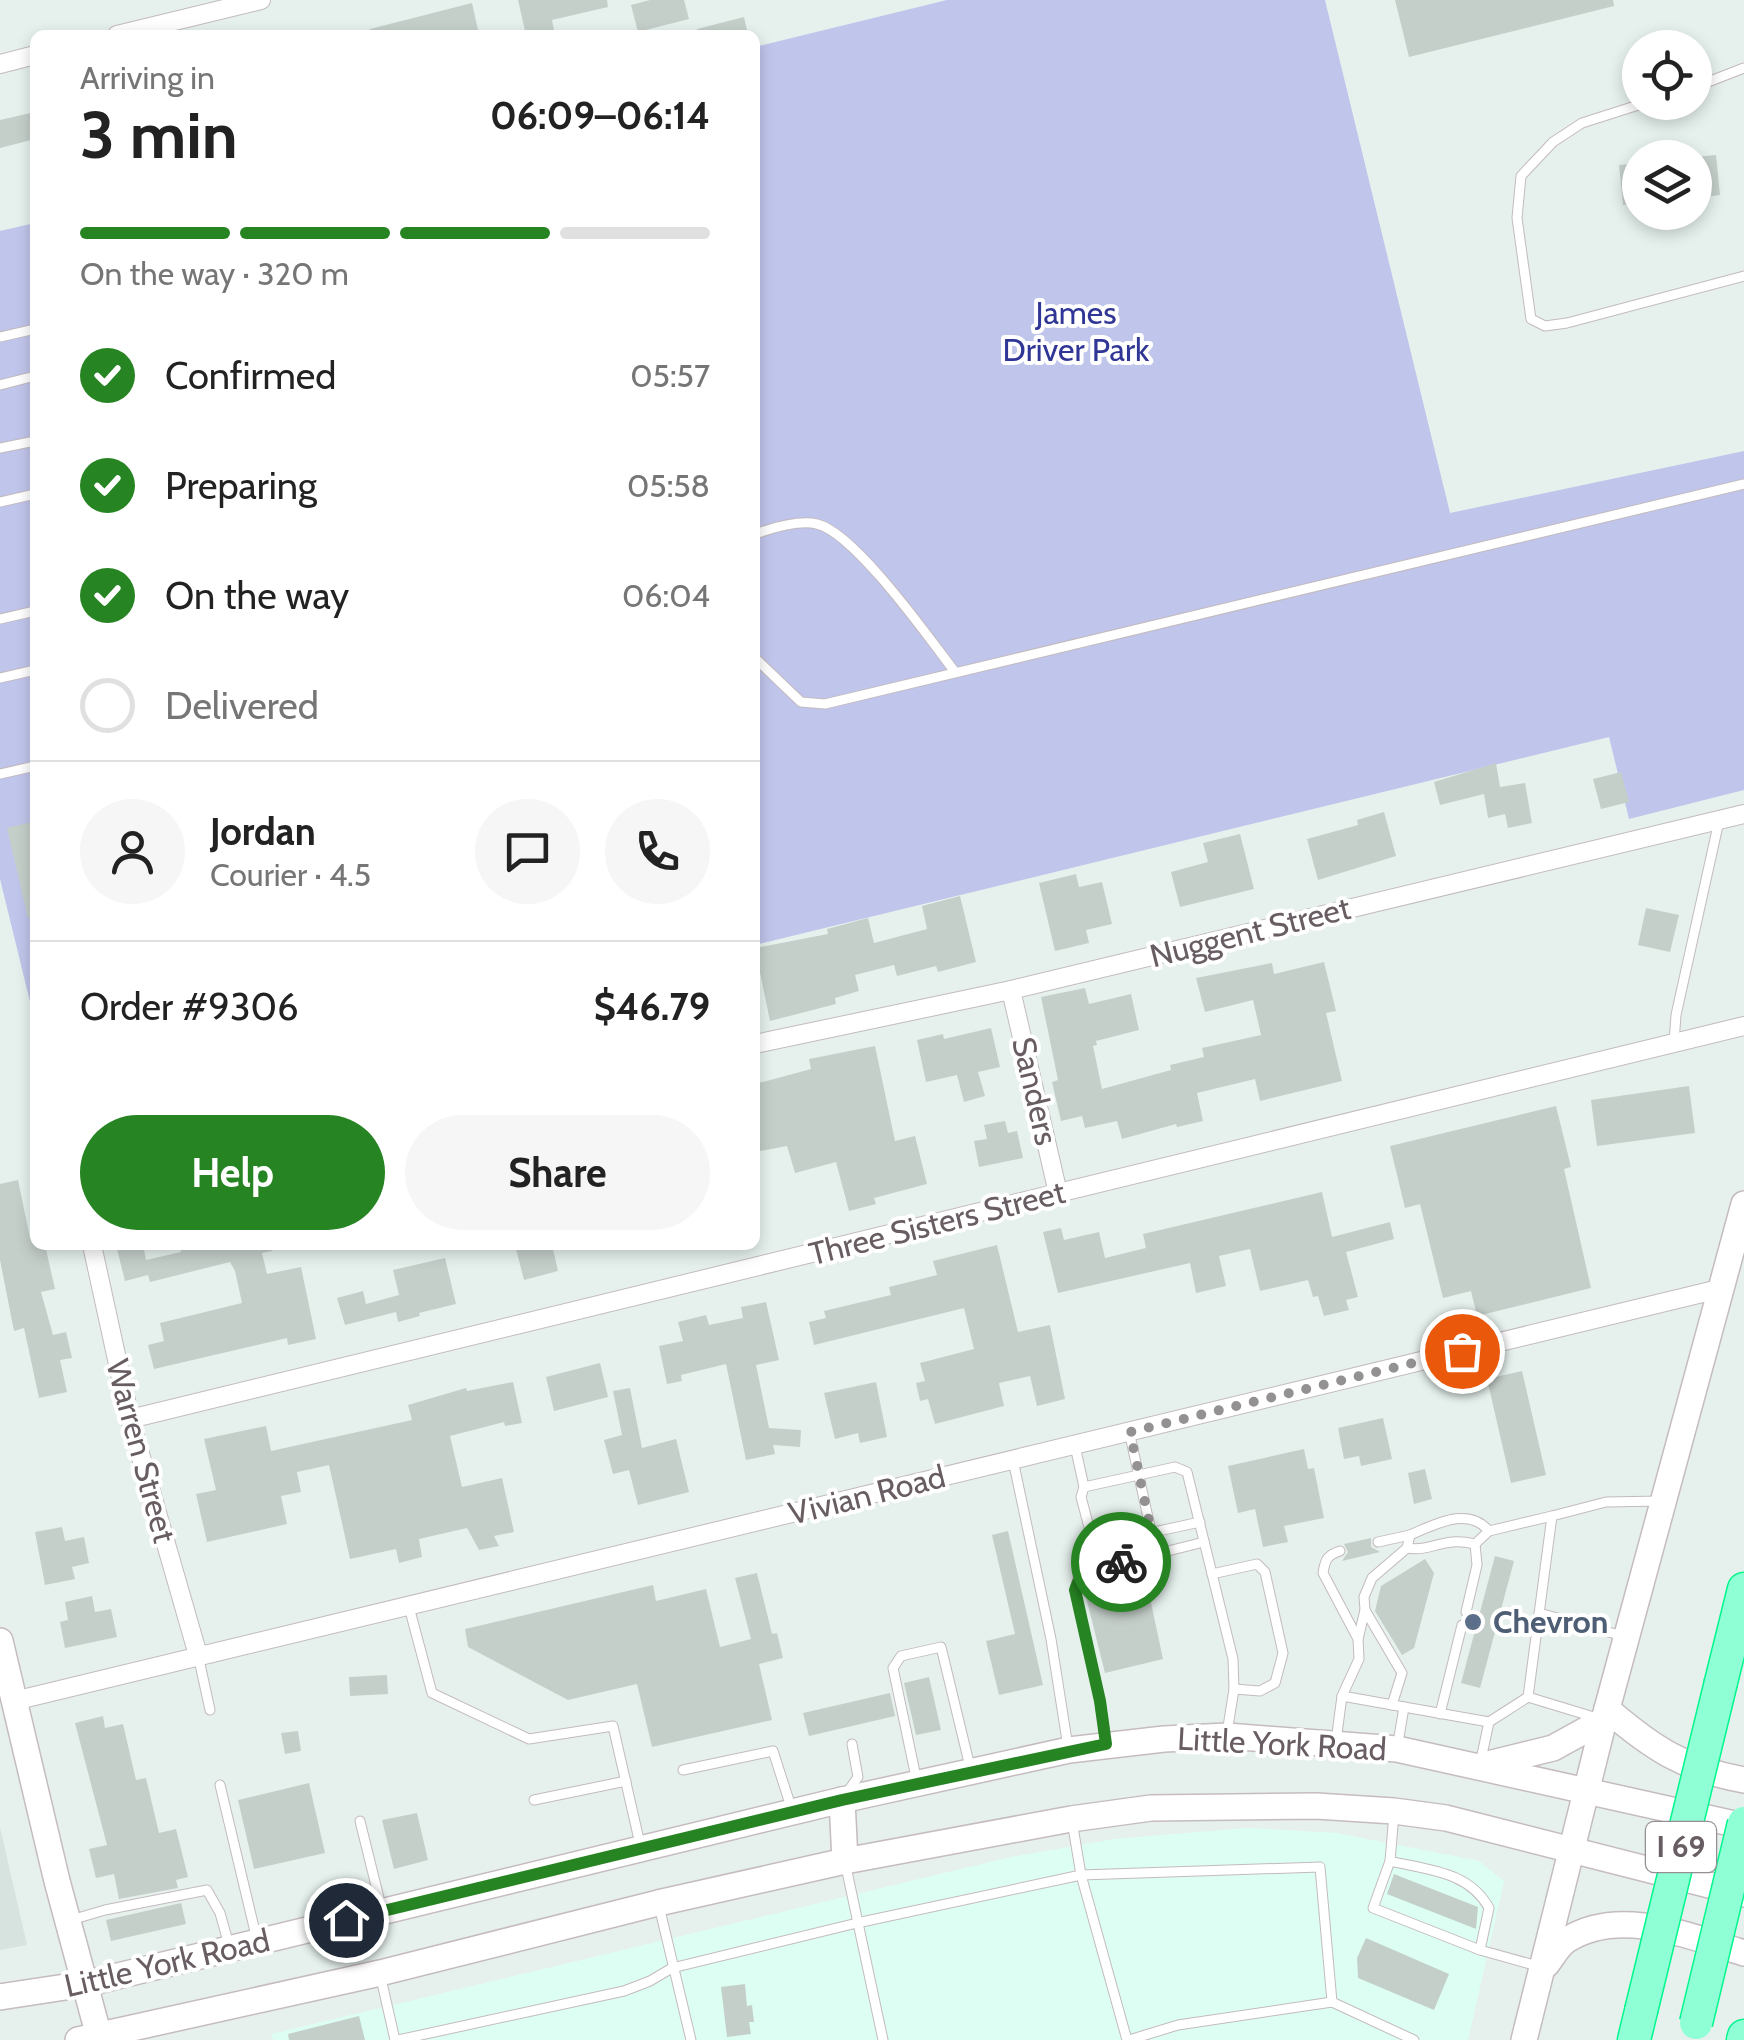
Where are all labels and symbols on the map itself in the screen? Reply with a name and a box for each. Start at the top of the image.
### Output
park label: James Driver Park [1003,293,1150,369]
street label: Nuggent Street [1146,888,1354,975]
street label: Sanders [1004,1033,1067,1149]
street label: Three Sisters Street [805,1172,1069,1273]
pin [1420,1309,1505,1394]
street label: Warren Street [98,1355,185,1547]
street label: Vivian Road [784,1456,949,1533]
courier [1071,1512,1171,1612]
place label: Chevron [1493,1602,1609,1641]
marker: Chevron [1462,1611,1484,1633]
street label: Little York Road [1176,1719,1388,1768]
road number: I 69 [1646,1822,1716,1872]
pin [304,1878,389,1963]
street label: Little York Road [60,1920,273,2005]

